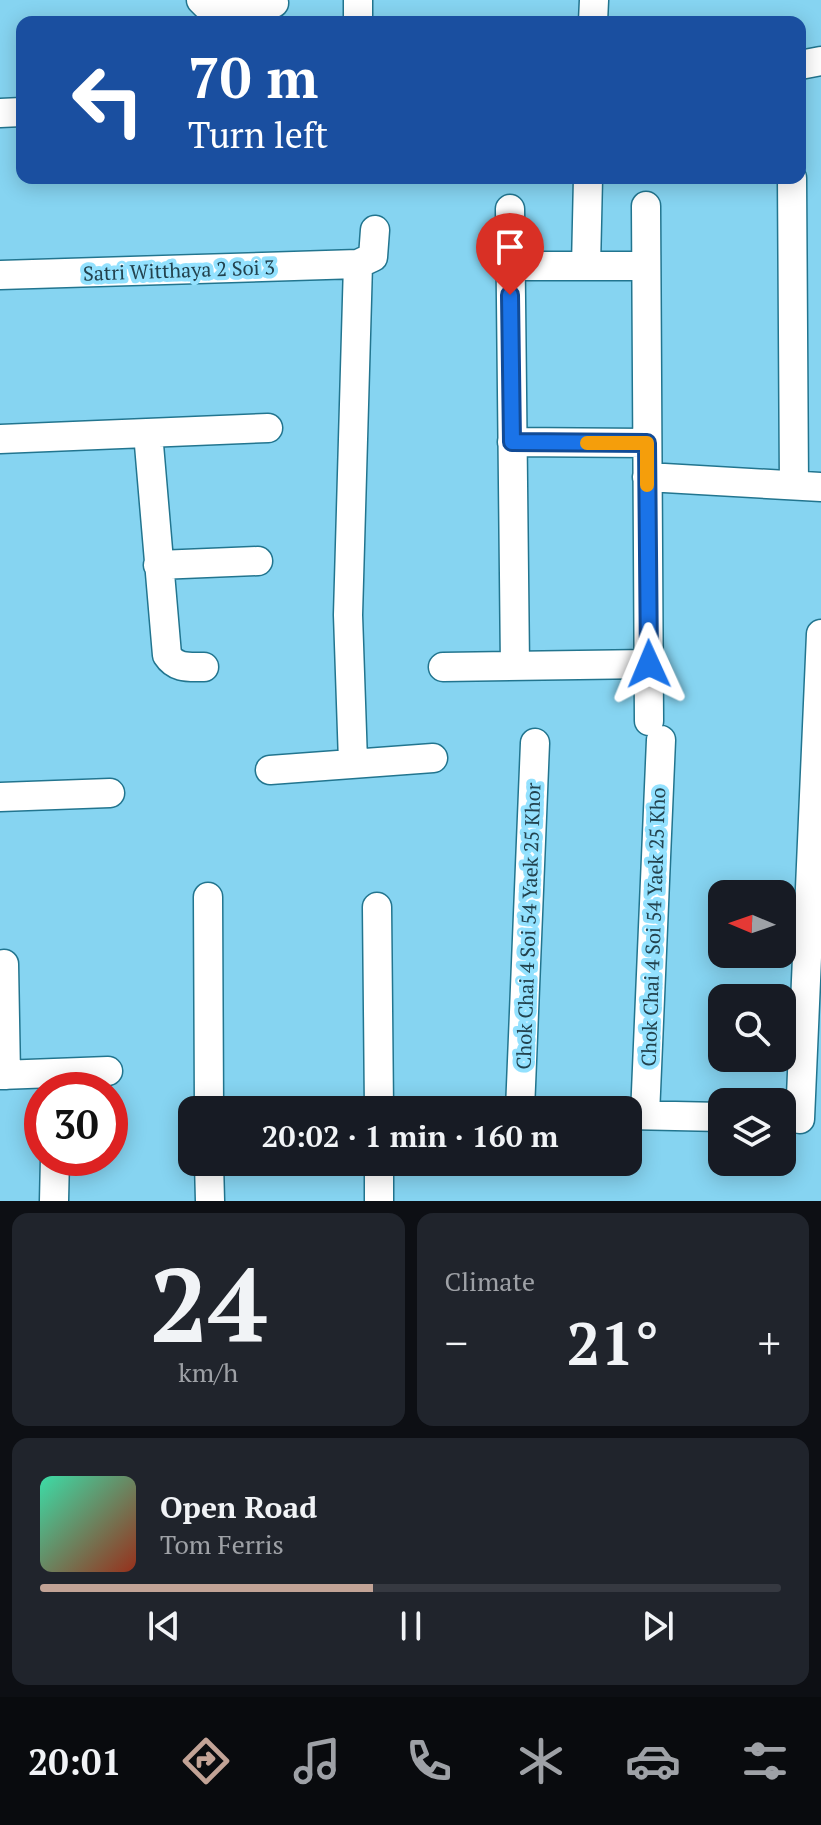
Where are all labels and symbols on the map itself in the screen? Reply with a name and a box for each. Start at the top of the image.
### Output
pin [476,213,544,295]
street label: Satri Witthaya 2 Soi 3 [83,253,275,287]
position arrow [607,622,691,706]
street label: Chok Chai 4 Soi 54 Yaek 25 Khor [510,782,547,1070]
street label: Chok Chai 4 Soi 54 Yaek 25 Kho [635,787,671,1067]
north arrow [708,880,796,968]
speed limit sign: 30 [24,1072,128,1176]

